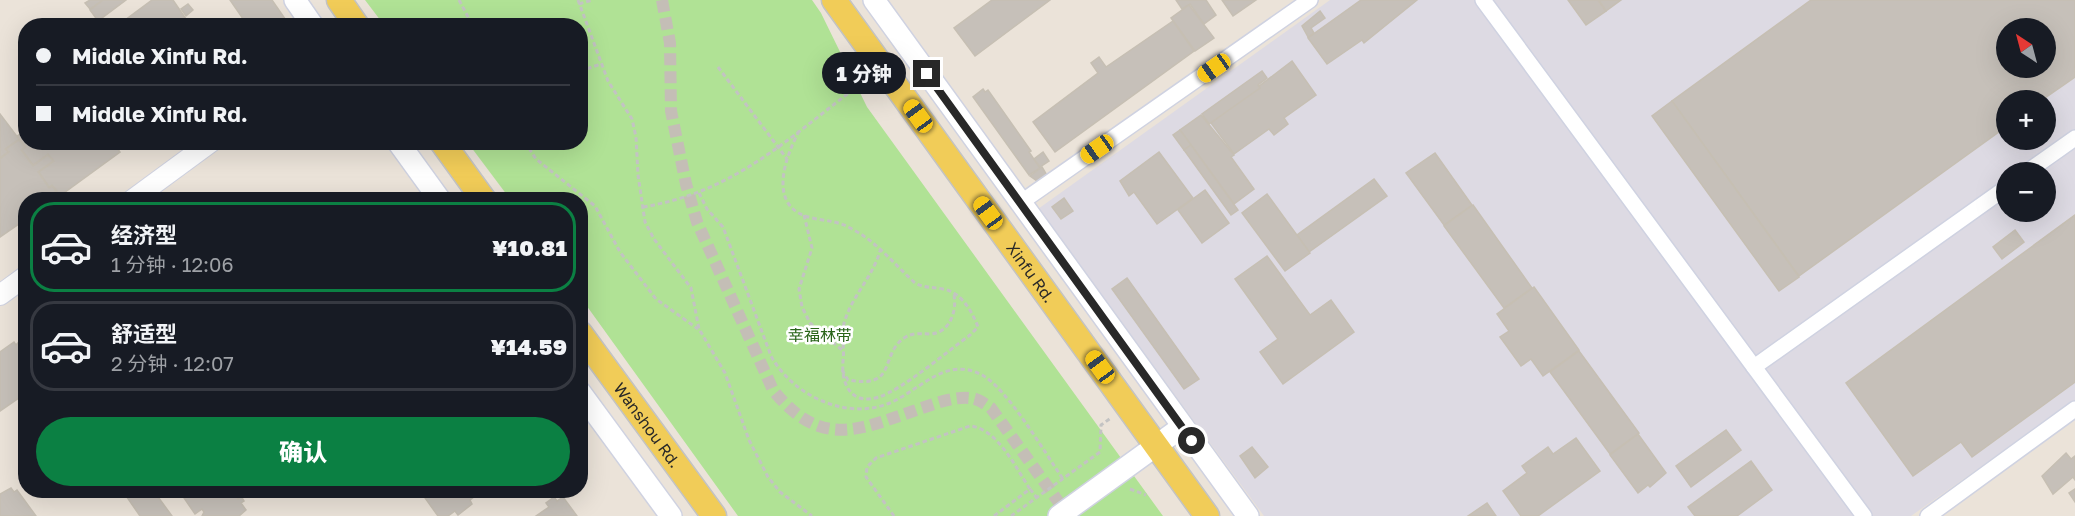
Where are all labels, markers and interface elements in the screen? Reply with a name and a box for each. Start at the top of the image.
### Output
north arrow [1996,18,2056,78]
map controls [1996,18,2056,222]
text: Middle Xinfu Rd. [72,42,248,69]
car [1194,50,1234,86]
callout: 1 分钟 [822,53,906,95]
route end [913,60,940,87]
text: 1 分钟 [836,61,892,85]
button: + [1996,90,2056,150]
car [900,96,936,136]
text: Middle Xinfu Rd. [72,100,248,127]
car [1077,131,1117,167]
button: − [1996,162,2056,222]
car [970,193,1006,233]
icon: car [39,220,93,274]
text: 经济型 [111,221,177,248]
text: ¥10.81 [492,234,567,261]
street label: Xinfu Rd. [1002,238,1059,306]
text: 1 分钟 · 12:06 [111,252,234,276]
icon: car [39,319,93,373]
text: 舒适型 [111,320,177,347]
park label: 幸福林带 [788,325,852,345]
text: ¥14.59 [490,333,567,360]
car [1082,347,1118,387]
text: 2 分钟 · 12:07 [111,351,234,375]
street label: Wanshou Rd. [610,378,685,471]
button: 确认 [36,417,570,486]
route start [1178,427,1205,454]

